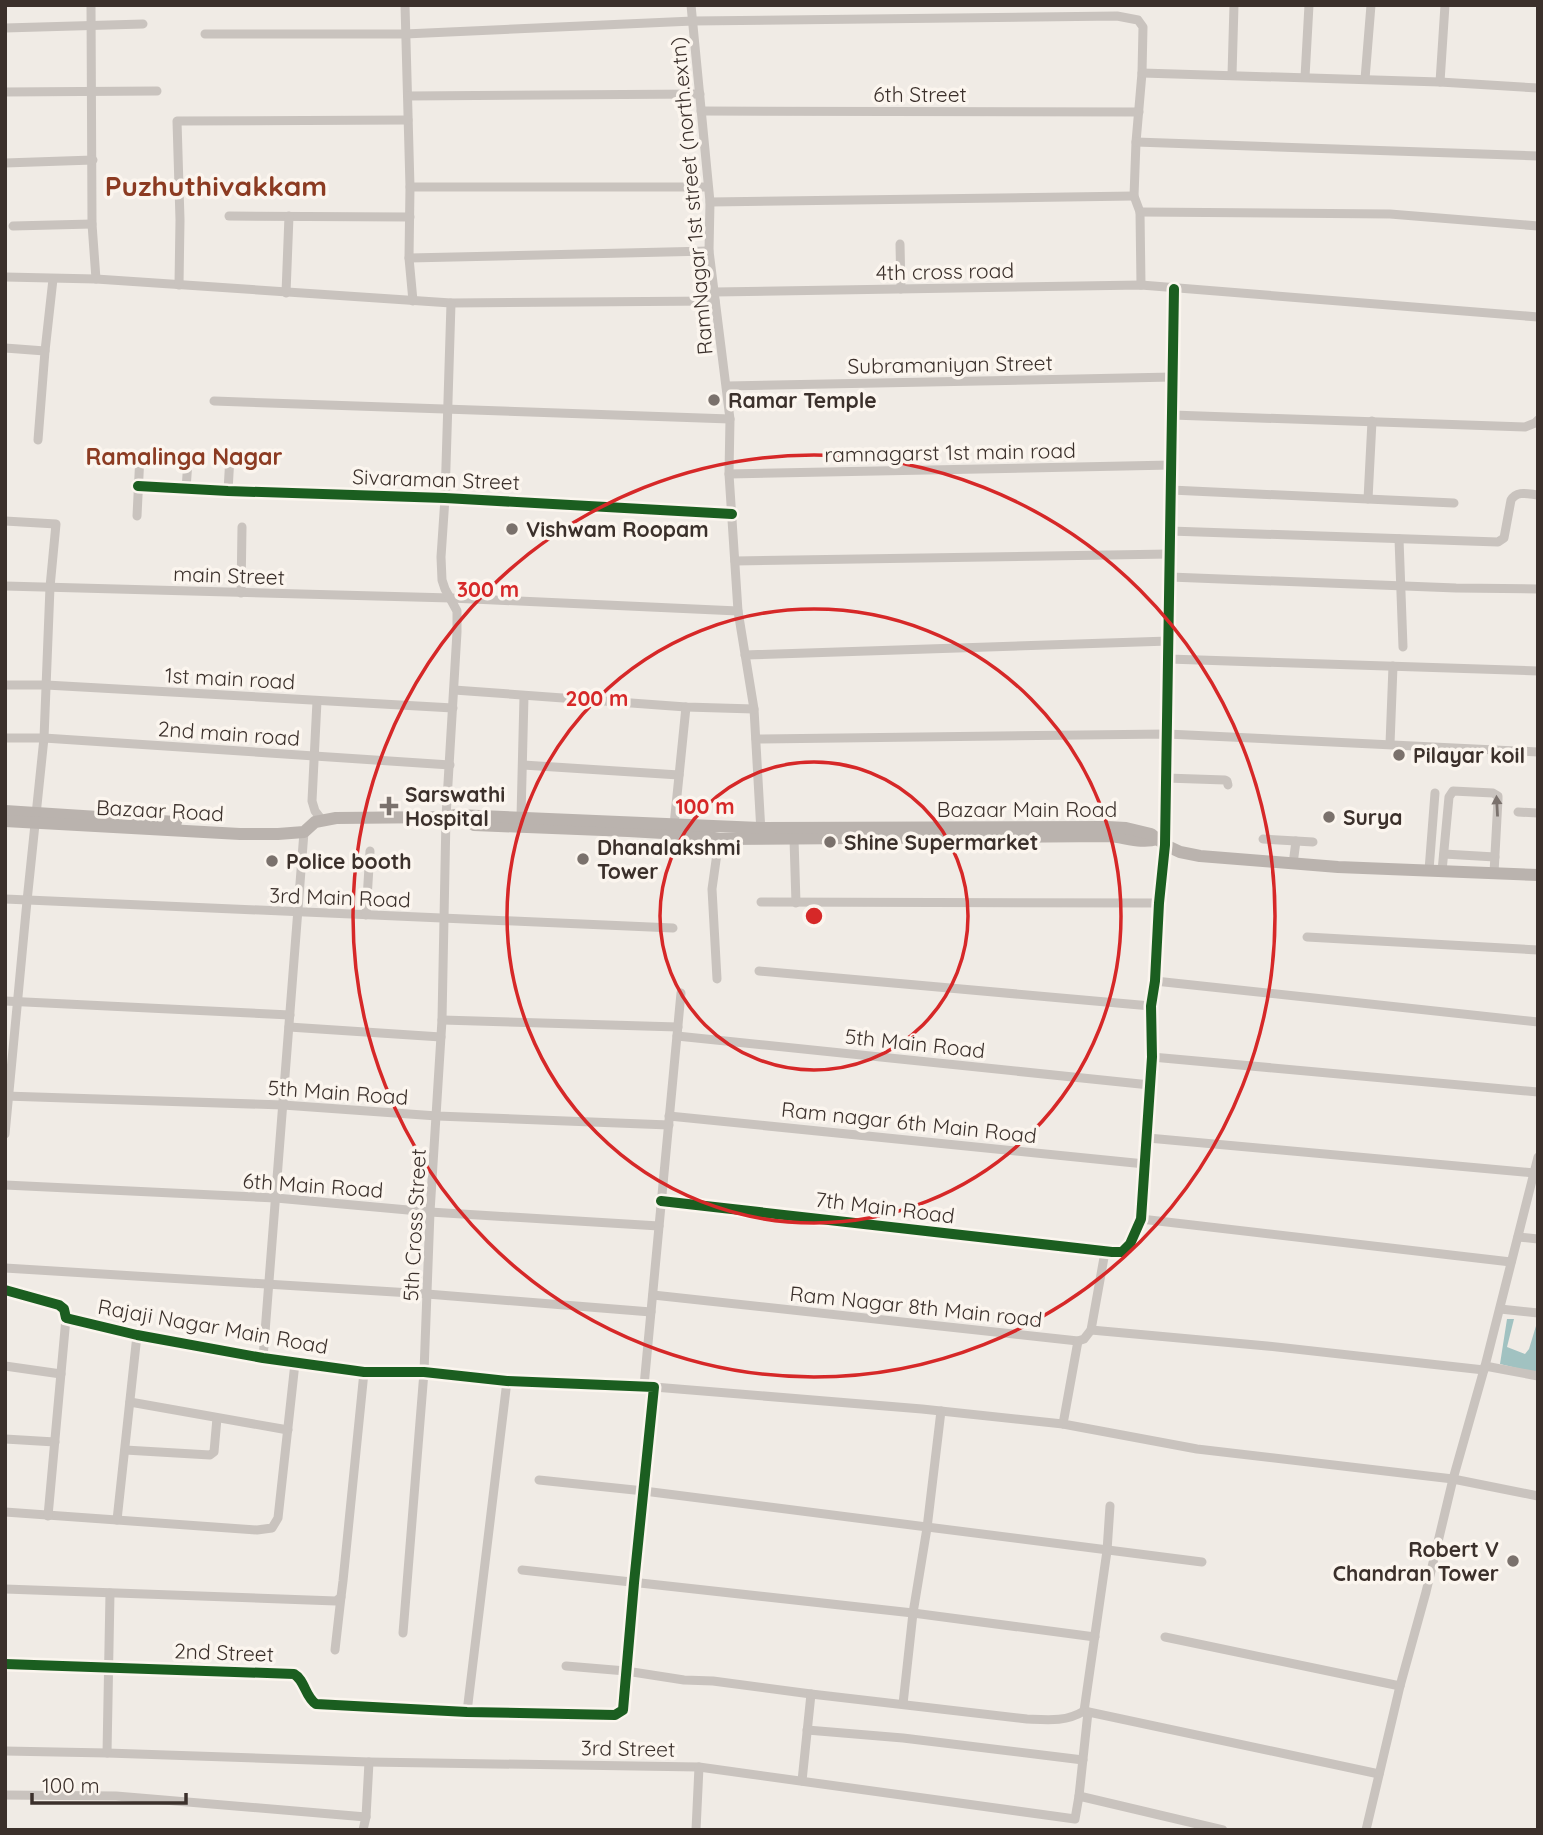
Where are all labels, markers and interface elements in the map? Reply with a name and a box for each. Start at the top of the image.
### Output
street label: RamNagar 1st street (north.extn) [664,36,718,356]
street label: 6th Street [873,81,967,107]
district label: Puzhuthivakkam [105,168,327,203]
street label: 4th cross road [876,257,1014,285]
street label: Subramaniyan Street [847,349,1053,379]
place label: Ramar Temple [728,387,877,413]
marker: Ramar Temple [706,392,722,408]
street label: ramnagarst 1st main road [824,437,1076,467]
district label: Ramalinga Nagar [85,442,283,471]
street label: Sivaraman Street [352,463,520,495]
place label: Vishwam Roopam [526,516,709,542]
marker: Vishwam Roopam [504,521,520,537]
street label: main Street [173,560,285,590]
text: 300 m [457,576,519,602]
street label: 1st main road [164,662,296,694]
text: 200 m [566,685,628,711]
street label: 2nd main road [157,715,301,751]
place label: Pilayar koil [1413,742,1525,768]
marker: Pilayar koil [1391,747,1407,763]
place label: Sarswathi Hospital [405,781,505,831]
text: 100 m [675,793,735,819]
street label: Bazaar Road [95,794,225,826]
one-way arrow [1491,795,1502,817]
marker: Sarswathi Hospital [379,796,399,816]
street label: Bazaar Main Road [937,796,1117,822]
place label: Surya [1343,804,1403,830]
marker: Surya [1321,809,1337,825]
place label: Shine Supermarket [844,829,1038,855]
place label: Dhanalakshmi Tower [597,834,741,884]
marker: Shine Supermarket [822,834,838,850]
place label: Police booth [286,848,412,874]
marker: Dhanalakshmi Tower [575,851,591,867]
marker: Police booth [264,853,280,869]
street label: 3rd Main Road [269,882,411,912]
centre of rings [802,904,826,928]
street label: 5th Main Road [844,1023,986,1063]
street label: 5th Main Road [267,1074,409,1110]
street label: Ram nagar 6th Main Road [780,1096,1038,1148]
street label: 5th Cross Street [397,1148,431,1302]
street label: 6th Main Road [242,1167,384,1203]
street label: 7th Main Road [814,1186,956,1228]
street label: Ram Nagar 8th Main road [789,1280,1043,1332]
street label: Rajaji Nagar Main Road [96,1293,330,1359]
place label: Robert V Chandran Tower [1333,1536,1499,1586]
marker: Robert V Chandran Tower [1505,1553,1521,1569]
street label: 2nd Street [174,1637,274,1667]
street label: 3rd Street [581,1734,675,1762]
scale bar [32,1762,186,1806]
text: 100 m [42,1772,100,1798]

